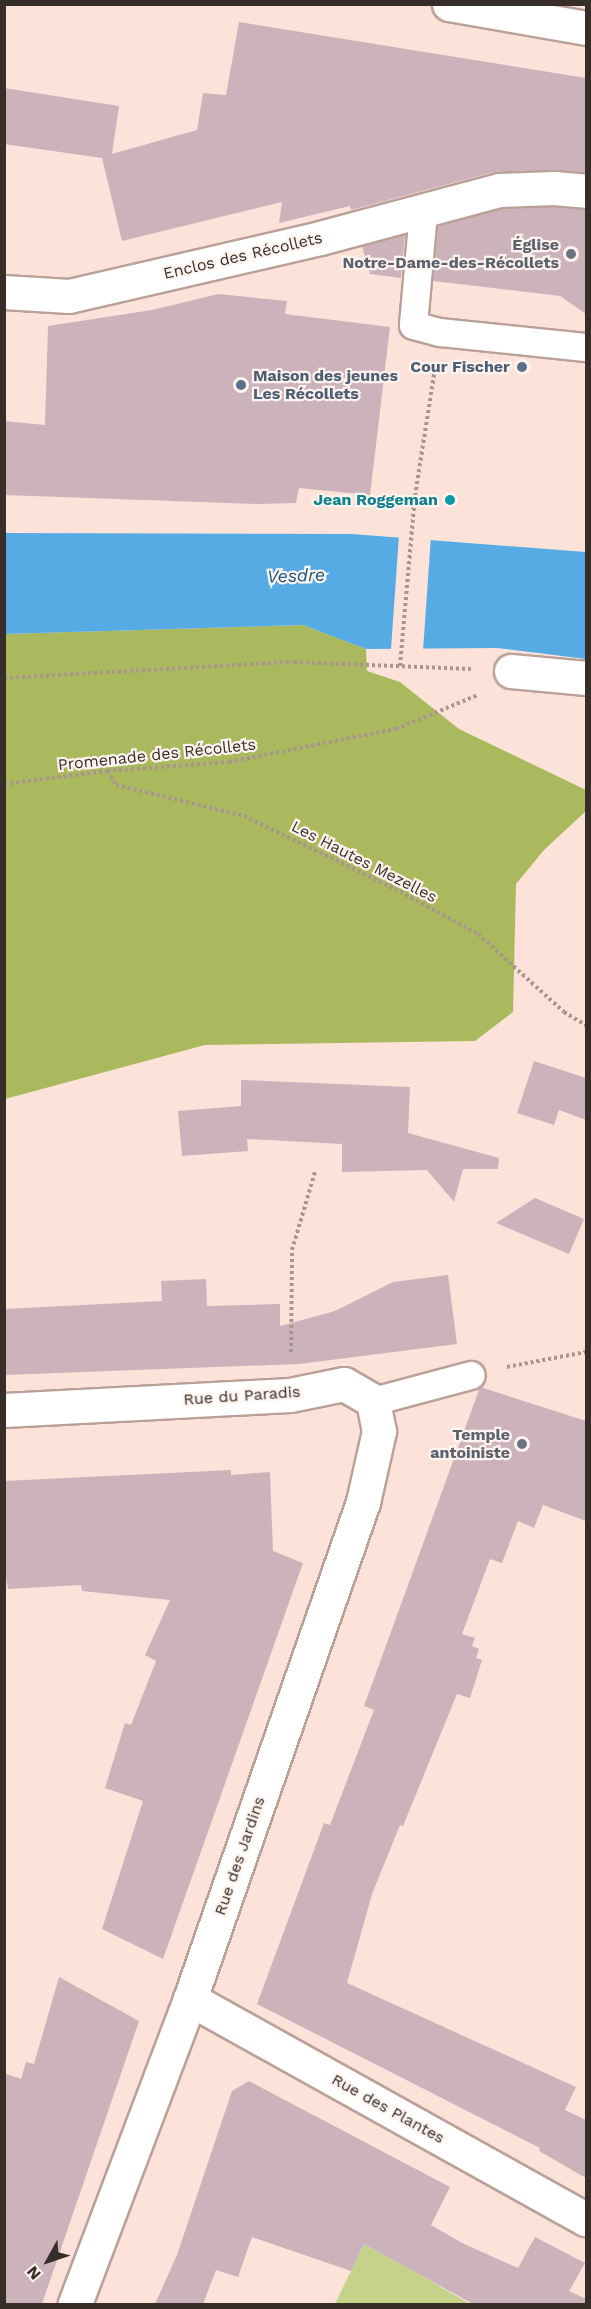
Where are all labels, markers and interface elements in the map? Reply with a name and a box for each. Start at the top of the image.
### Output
street label: Enclos des Récollets [162,228,324,284]
place label: Église Notre-Dame-des-Récollets [343,235,559,273]
marker: Église Notre-Dame-des-Récollets [564,247,578,261]
place label: Cour Fischer [410,357,510,377]
marker: Cour Fischer [515,360,529,374]
place label: Maison des jeunes Les Récollets [253,366,398,404]
marker: Maison des jeunes Les Récollets [234,378,248,392]
place label: Jean Roggeman [313,490,438,510]
marker: Jean Roggeman [443,493,457,507]
water label: Vesdre [267,564,325,588]
street label: Promenade des Récollets [57,735,257,775]
street label: Les Hautes Mezelles [288,817,440,907]
street label: Rue du Paradis [183,1382,301,1410]
place label: Temple antoiniste [430,1425,510,1463]
marker: Temple antoiniste [515,1437,529,1451]
street label: Rue des Jardins [211,1794,269,1918]
street label: Rue des Plantes [328,2070,448,2148]
north arrow [18,2231,78,2291]
text: N [23,2262,45,2284]

